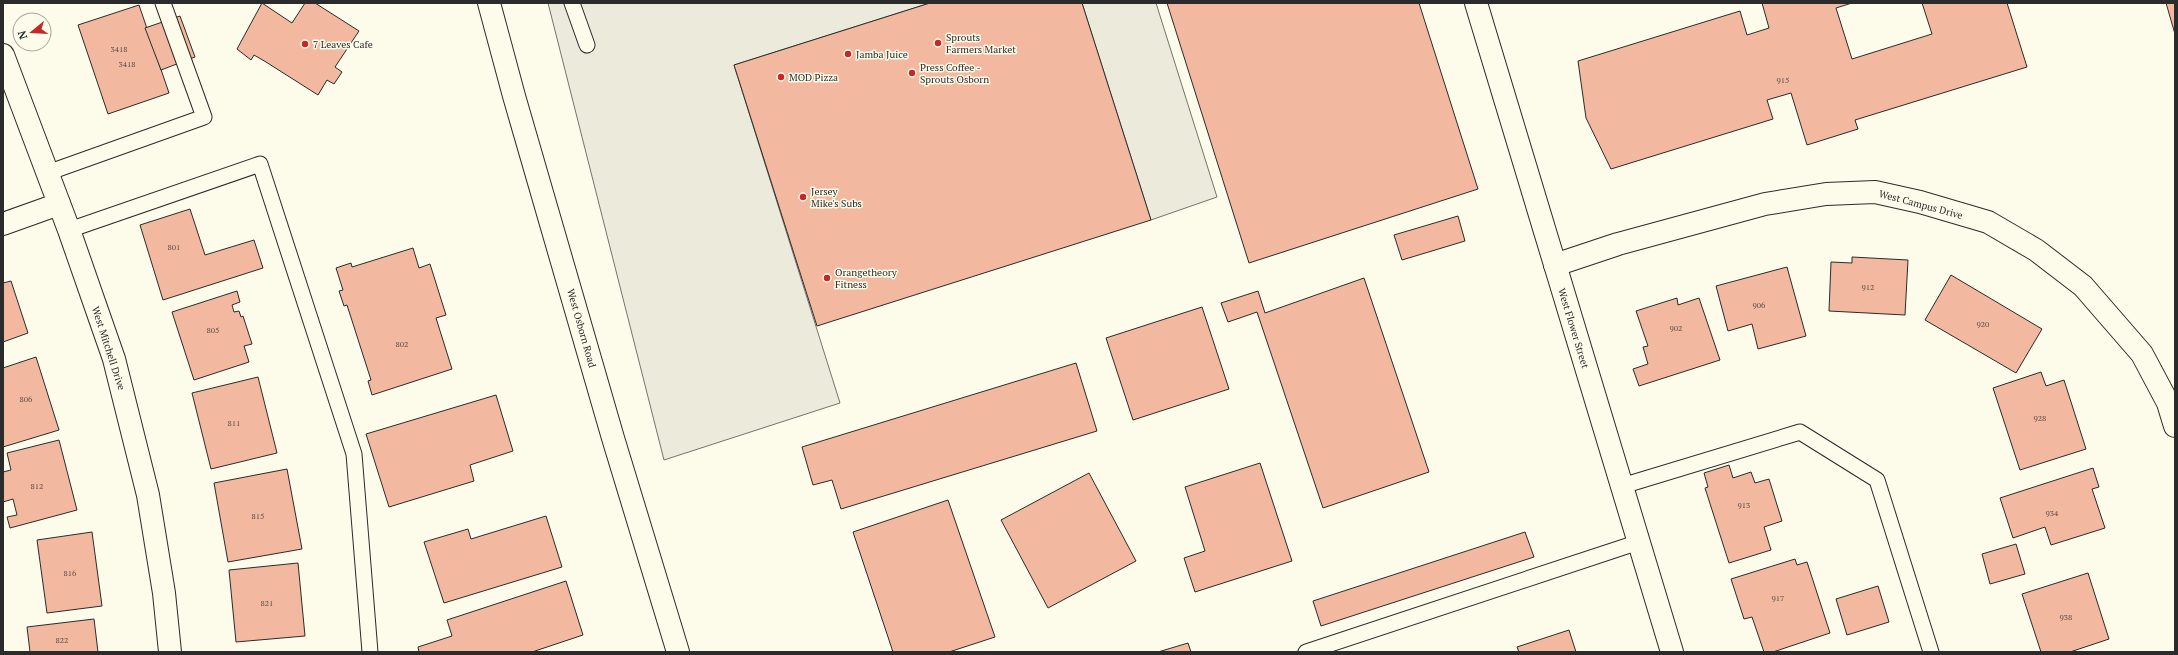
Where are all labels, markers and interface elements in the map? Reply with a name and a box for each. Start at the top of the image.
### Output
north arrow [12,12,52,52]
text: N [14,28,30,41]
place label: Sprouts Farmers Market [946,31,1016,56]
place label: 7 Leaves Cafe [313,38,373,51]
marker: Sprouts Farmers Market [933,38,943,48]
marker: 7 Leaves Cafe [300,39,310,49]
house number: 3418 [110,44,128,54]
place label: Jamba Juice [856,48,908,61]
marker: Jamba Juice [843,49,853,59]
house number: 3418 [118,59,136,69]
place label: Press Coffee - Sprouts Osborn [920,61,989,86]
marker: Press Coffee - Sprouts Osborn [907,68,917,78]
place label: MOD Pizza [789,71,838,84]
marker: MOD Pizza [776,72,786,82]
house number: 915 [1777,75,1789,85]
place label: Jersey Mike's Subs [811,185,862,210]
street label: West Campus Drive [1877,187,1964,222]
marker: Jersey Mike's Subs [798,192,808,202]
house number: 801 [168,242,180,252]
place label: Orangetheory Fitness [835,266,898,291]
marker: Orangetheory Fitness [822,273,832,283]
house number: 912 [1862,282,1874,292]
street label: West Flower Street [1555,286,1592,370]
street label: West Osborn Road [564,287,599,369]
house number: 906 [1753,300,1766,310]
street label: West Mitchell Drive [89,305,128,392]
house number: 920 [1977,319,1989,329]
house number: 902 [1670,323,1682,333]
house number: 805 [207,325,219,335]
house number: 802 [396,339,408,349]
house number: 806 [20,394,33,404]
house number: 928 [2034,413,2046,423]
house number: 811 [228,418,240,428]
house number: 812 [31,481,43,491]
house number: 913 [1738,500,1750,510]
house number: 934 [2046,508,2059,518]
house number: 815 [252,511,264,521]
house number: 816 [64,568,77,578]
house number: 917 [1772,593,1784,603]
house number: 821 [261,598,273,608]
house number: 938 [2060,612,2072,622]
house number: 822 [56,635,68,645]

